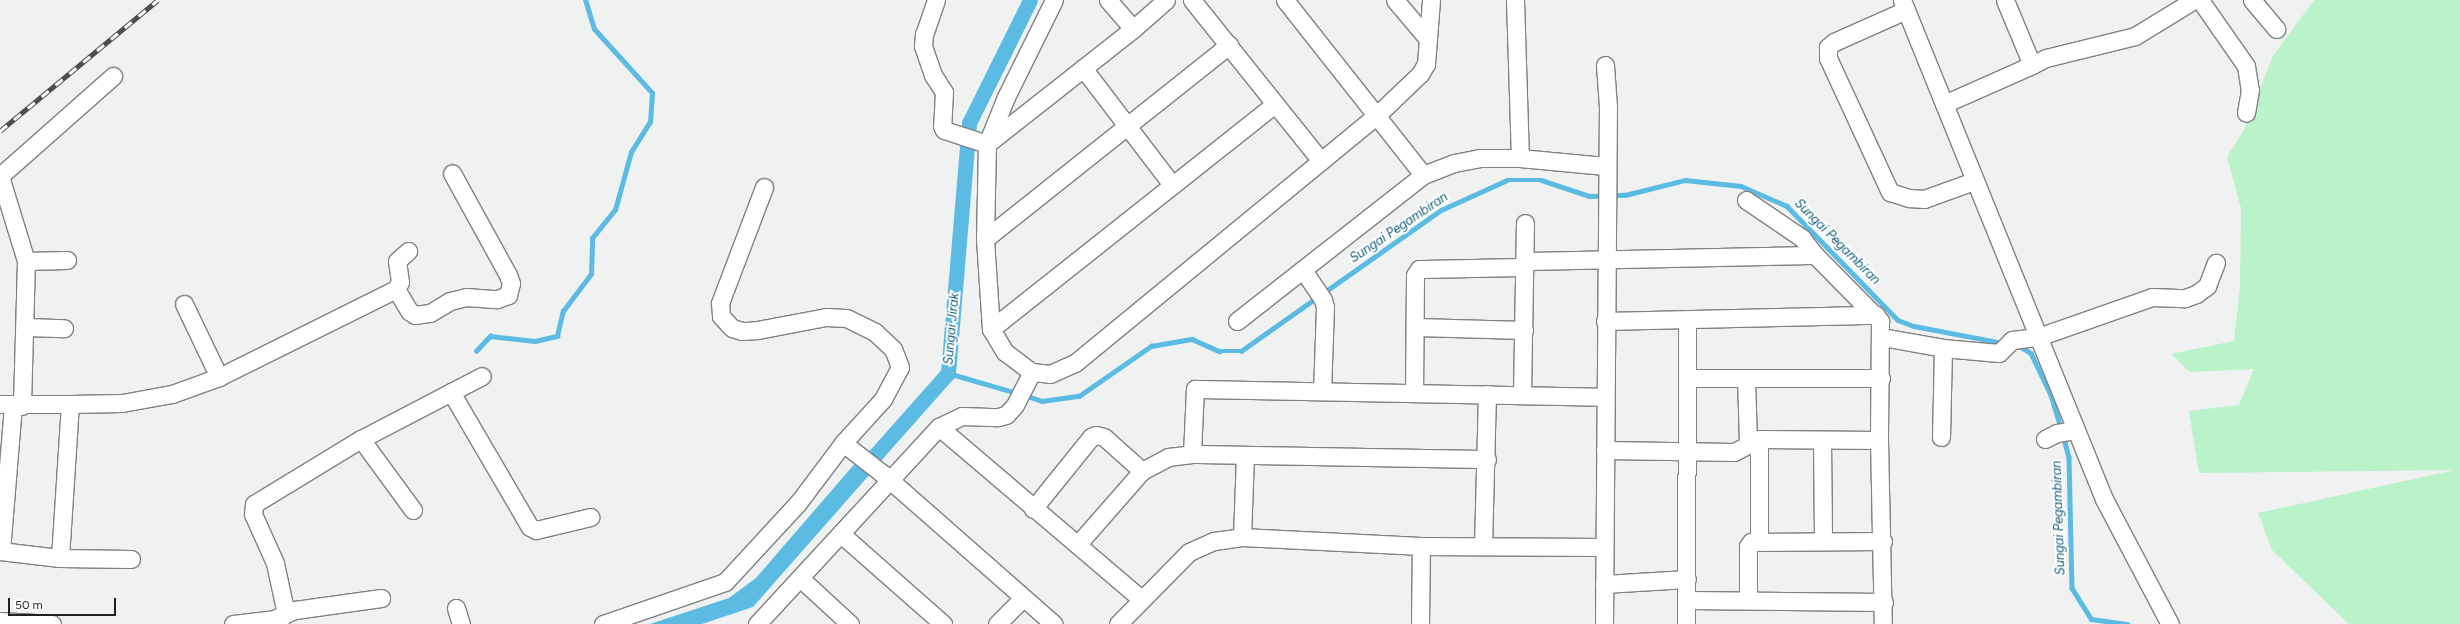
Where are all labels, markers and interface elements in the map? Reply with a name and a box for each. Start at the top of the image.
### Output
water label: Sungai Pegambiran [1347,189,1451,267]
water label: Sungai Pegambiran [1791,196,1883,288]
water label: Sungai Jirak [941,292,963,366]
water label: Sungai Pegambiran [2049,460,2069,576]
scale bar [10,590,118,616]
text: 50 m [15,598,43,612]

